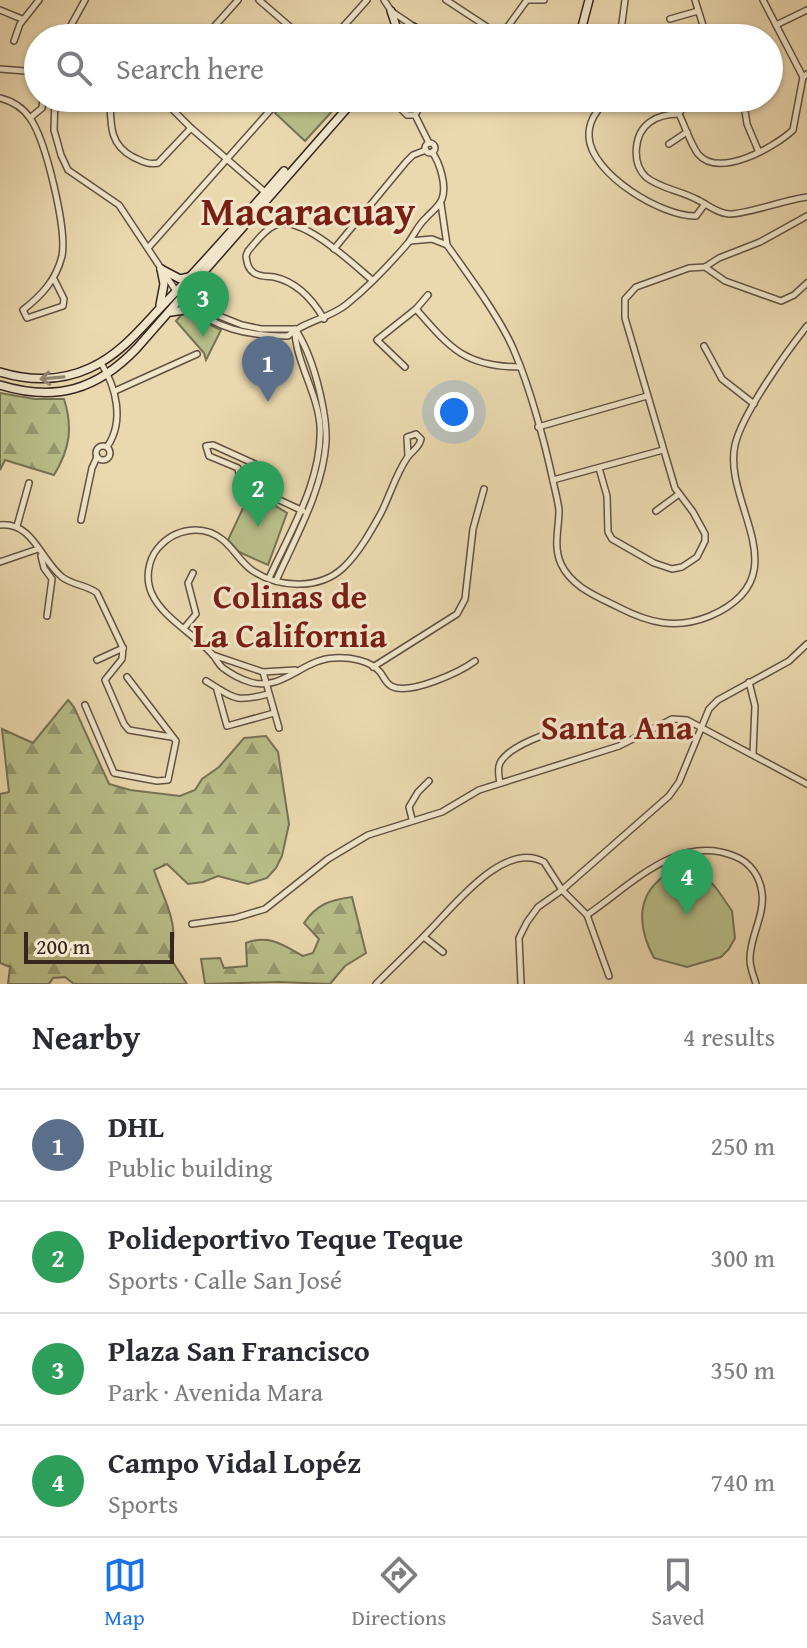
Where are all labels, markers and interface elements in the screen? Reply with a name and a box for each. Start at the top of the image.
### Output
search box [24,24,783,112]
icon: search [52,46,96,90]
text: Search here [116,46,264,90]
district label: Macaracuay [201,181,416,240]
pin: 3 [177,271,229,337]
pin: 1 [242,336,294,402]
one-way arrow [39,370,66,385]
your location [434,392,474,432]
pin: 2 [232,461,284,527]
district label: Colinas de La California [193,571,388,659]
district label: Santa Ana [541,702,694,751]
pin: 4 [661,849,713,915]
scale bar [24,928,174,964]
text: 200 m [36,930,91,962]
text: Nearby [32,1012,141,1061]
text: 4 results [683,1017,775,1056]
text: DHL [108,1104,164,1148]
text: 1 [51,1126,65,1165]
text: 250 m [710,1126,775,1165]
text: Public building [108,1148,272,1187]
text: Polideportivo Teque Teque [108,1216,463,1260]
text: 2 [51,1238,65,1277]
text: 300 m [710,1238,775,1277]
text: Sports · Calle San José [108,1260,342,1299]
text: Plaza San Francisco [108,1328,370,1372]
text: 3 [51,1350,65,1389]
text: 350 m [710,1350,775,1389]
text: Park · Avenida Mara [108,1372,323,1411]
text: Campo Vidal Lopéz [108,1440,361,1484]
text: 4 [51,1462,65,1501]
text: 740 m [710,1462,775,1501]
text: Sports [108,1484,178,1523]
tab: Map [103,1553,147,1633]
tab: Directions [352,1553,446,1633]
tab: Saved [651,1553,704,1633]

